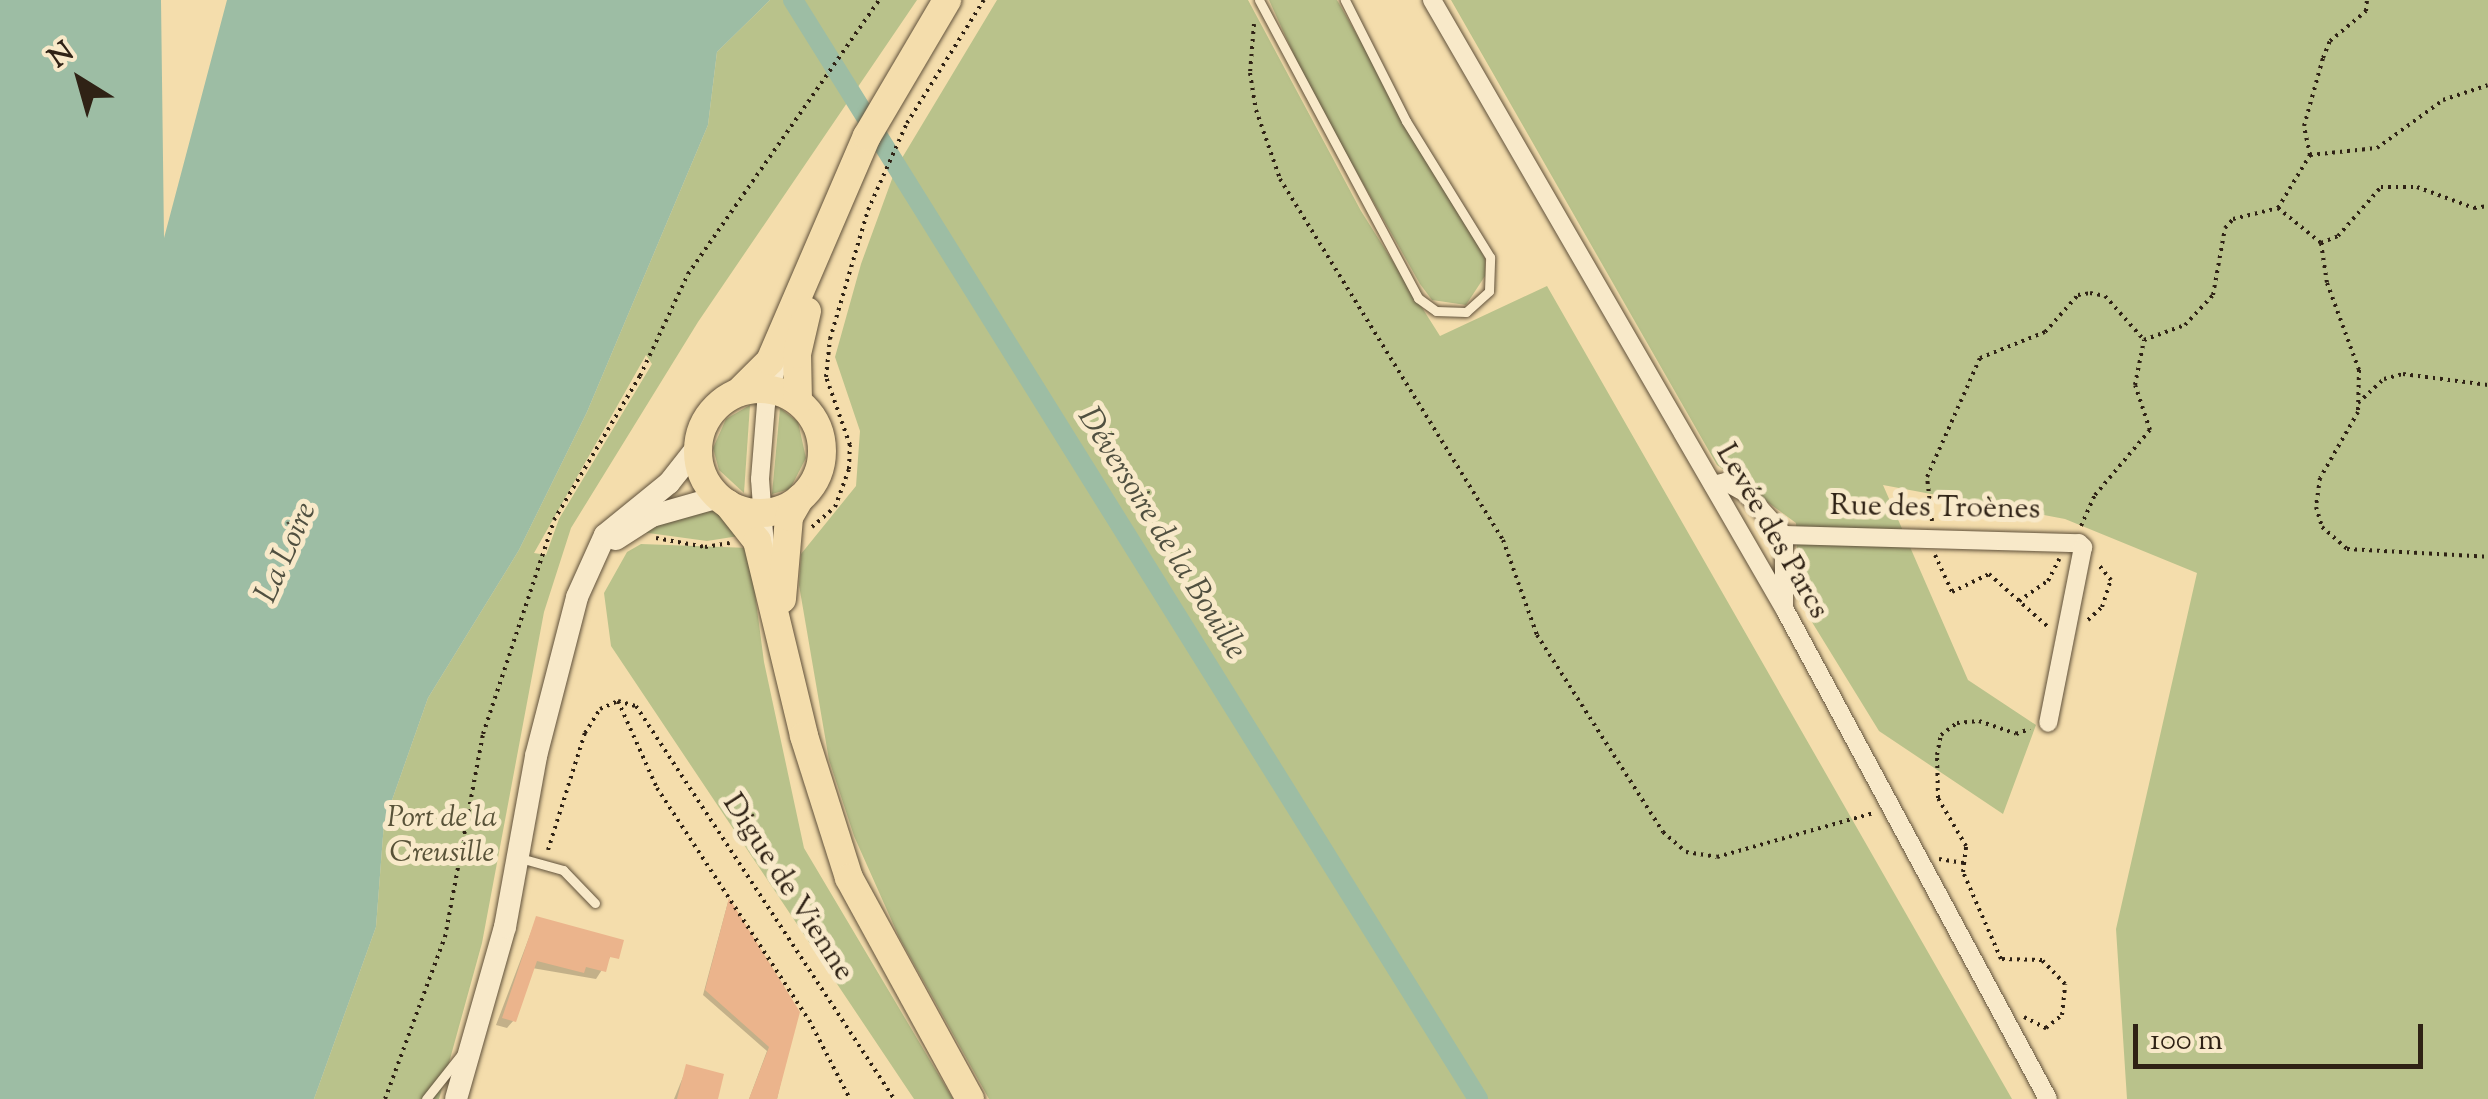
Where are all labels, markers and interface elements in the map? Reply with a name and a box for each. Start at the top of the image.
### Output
north arrow [30,30,130,130]
text: N [41,33,83,79]
water label: Déversoire de la Bouille [1068,401,1254,667]
street label: Levée des Parcs [1706,438,1836,626]
street label: Rue des Troènes [1829,489,2041,529]
water label: La Loire [248,497,326,609]
street label: Digue de Vienne [713,788,861,988]
park label: Port de la Creusille [387,801,497,872]
scale bar [2138,1004,2428,1066]
text: 100 m [2150,1020,2223,1063]

